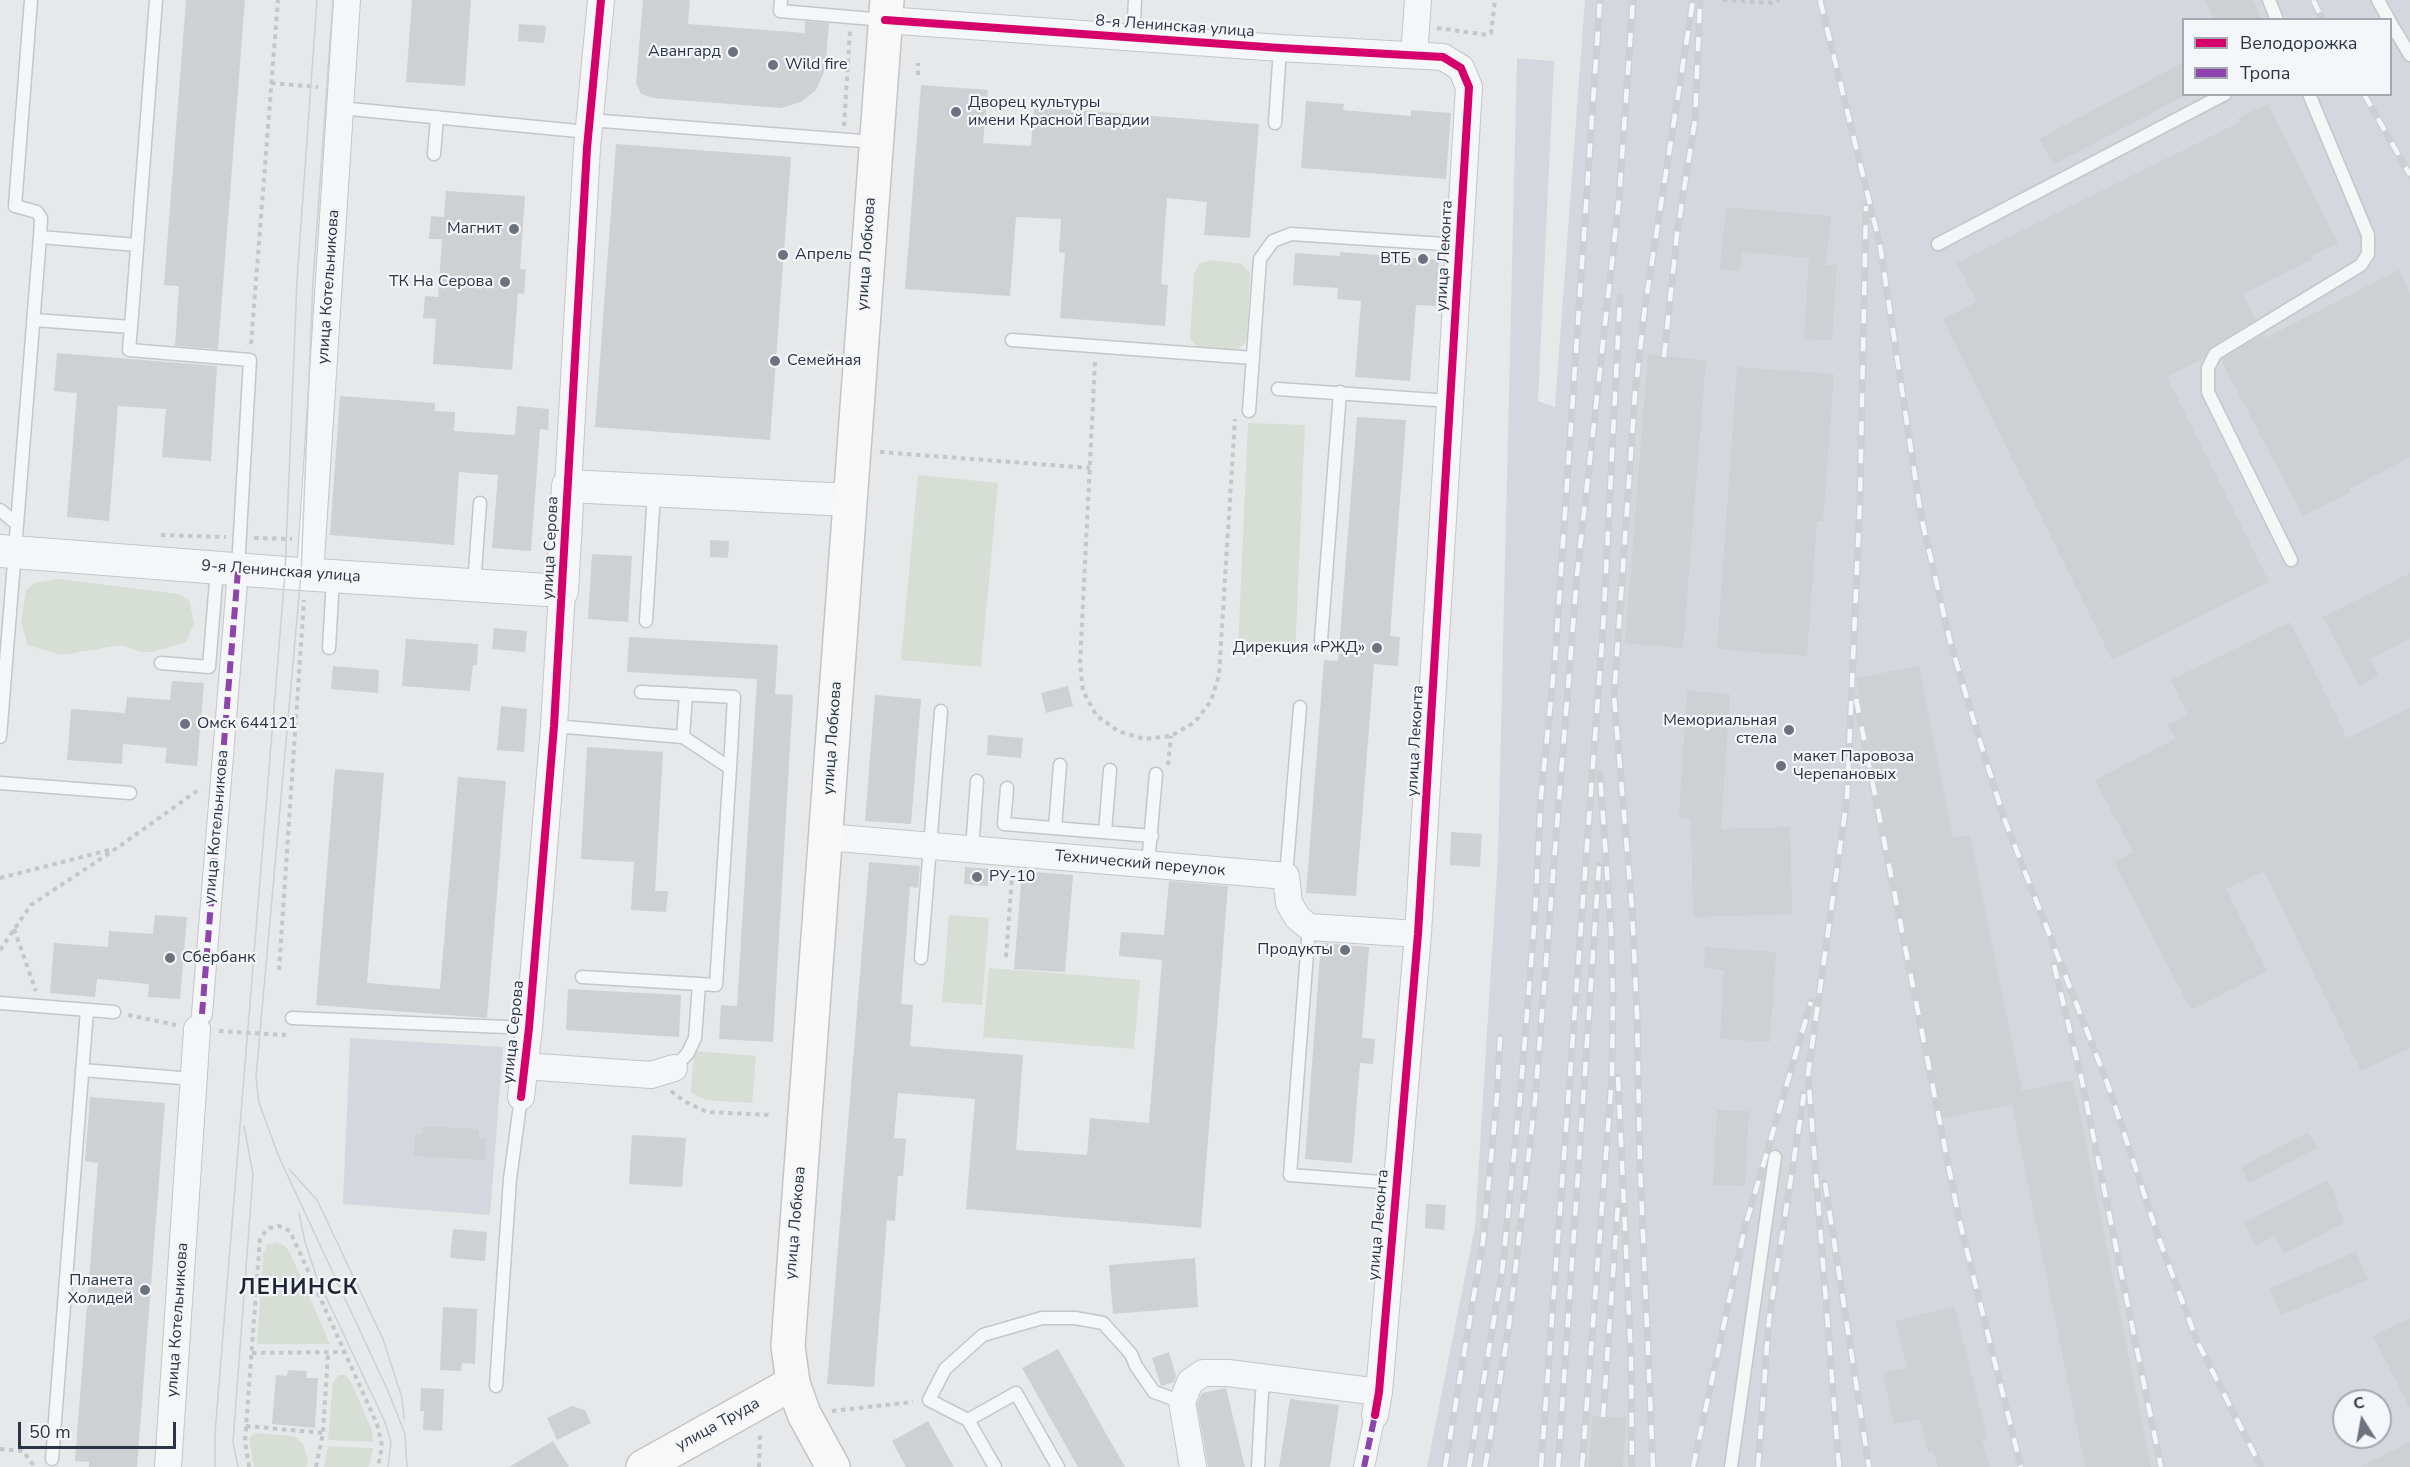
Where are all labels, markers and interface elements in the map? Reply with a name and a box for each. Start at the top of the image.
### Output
street label: 8-я Ленинская улица [1095,12,1255,42]
legend [2182,18,2392,96]
text: Велодорожка [2240,31,2357,55]
place label: Авангард [648,42,721,62]
marker: Авангард [726,45,740,59]
place label: Wild fire [785,55,848,75]
marker: Wild fire [766,58,780,72]
text: Тропа [2240,61,2291,85]
place label: Дворец культуры имени Красной Гвардии [968,93,1150,131]
marker: Дворец культуры имени Красной Гвардии [949,105,963,119]
street label: улица Лобкова [853,197,881,311]
street label: улица Леконта [1432,200,1458,312]
street label: улица Котельникова [314,209,344,365]
place label: Магнит [447,219,502,239]
marker: Магнит [507,222,521,236]
place label: Апрель [795,245,852,265]
marker: Апрель [776,248,790,262]
place label: ВТБ [1380,249,1411,269]
marker: ВТБ [1416,252,1430,266]
place label: ТК На Серова [389,272,493,292]
marker: ТК На Серова [498,275,512,289]
place label: Семейная [787,351,861,371]
marker: Семейная [768,354,782,368]
street label: улица Серова [539,496,563,600]
street label: 9-я Ленинская улица [201,557,361,587]
place label: Дирекция «РЖД» [1233,638,1365,658]
marker: Дирекция «РЖД» [1370,641,1384,655]
street label: улица Лобкова [819,681,847,795]
street label: улица Леконта [1403,685,1429,797]
place label: Мемориальная стела [1663,711,1777,749]
place label: Омск 644121 [197,714,298,734]
marker: Омск 644121 [178,717,192,731]
marker: Мемориальная стела [1782,723,1796,737]
place label: макет Паровоза Черепановых [1793,747,1914,785]
street label: улица Котельникова [201,749,233,905]
marker: макет Паровоза Черепановых [1774,759,1788,773]
street label: Технический переулок [1054,847,1226,881]
place label: РУ-10 [989,867,1035,887]
marker: РУ-10 [970,870,984,884]
place label: Продукты [1257,940,1333,960]
marker: Продукты [1338,943,1352,957]
place label: Сбербанк [182,948,255,968]
marker: Сбербанк [163,951,177,965]
street label: улица Серова [499,979,529,1085]
street label: улица Лобкова [781,1166,811,1280]
street label: улица Леконта [1365,1168,1393,1282]
street label: улица Котельникова [163,1242,193,1398]
place label: Планета Холидей [68,1271,133,1309]
district label: ЛЕНИНСК [239,1276,359,1302]
marker: Планета Холидей [138,1283,152,1297]
north arrow [2332,1389,2392,1449]
text: С [2352,1391,2366,1415]
street label: улица Труда [673,1394,763,1456]
scale bar [21,1410,178,1448]
text: 50 m [29,1420,71,1444]

